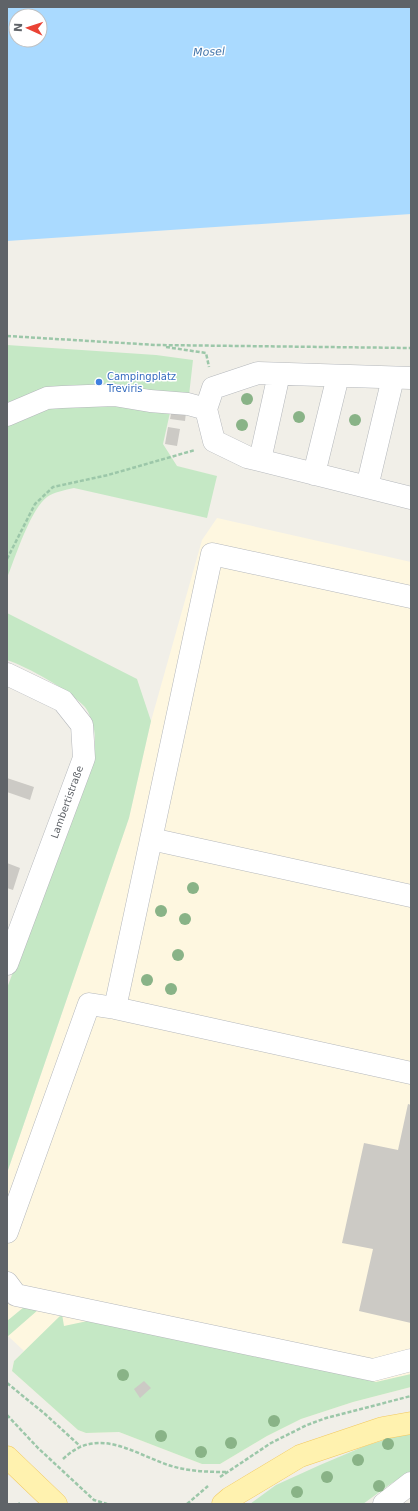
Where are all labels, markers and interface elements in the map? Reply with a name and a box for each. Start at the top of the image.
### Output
north arrow [8,8,48,48]
text: N [12,23,25,32]
water label: Mosel [193,45,225,59]
place label: Campingplatz Treviris [106,371,176,394]
marker: Campingplatz Treviris [94,377,104,387]
street label: Lambertistraße [49,764,85,840]

